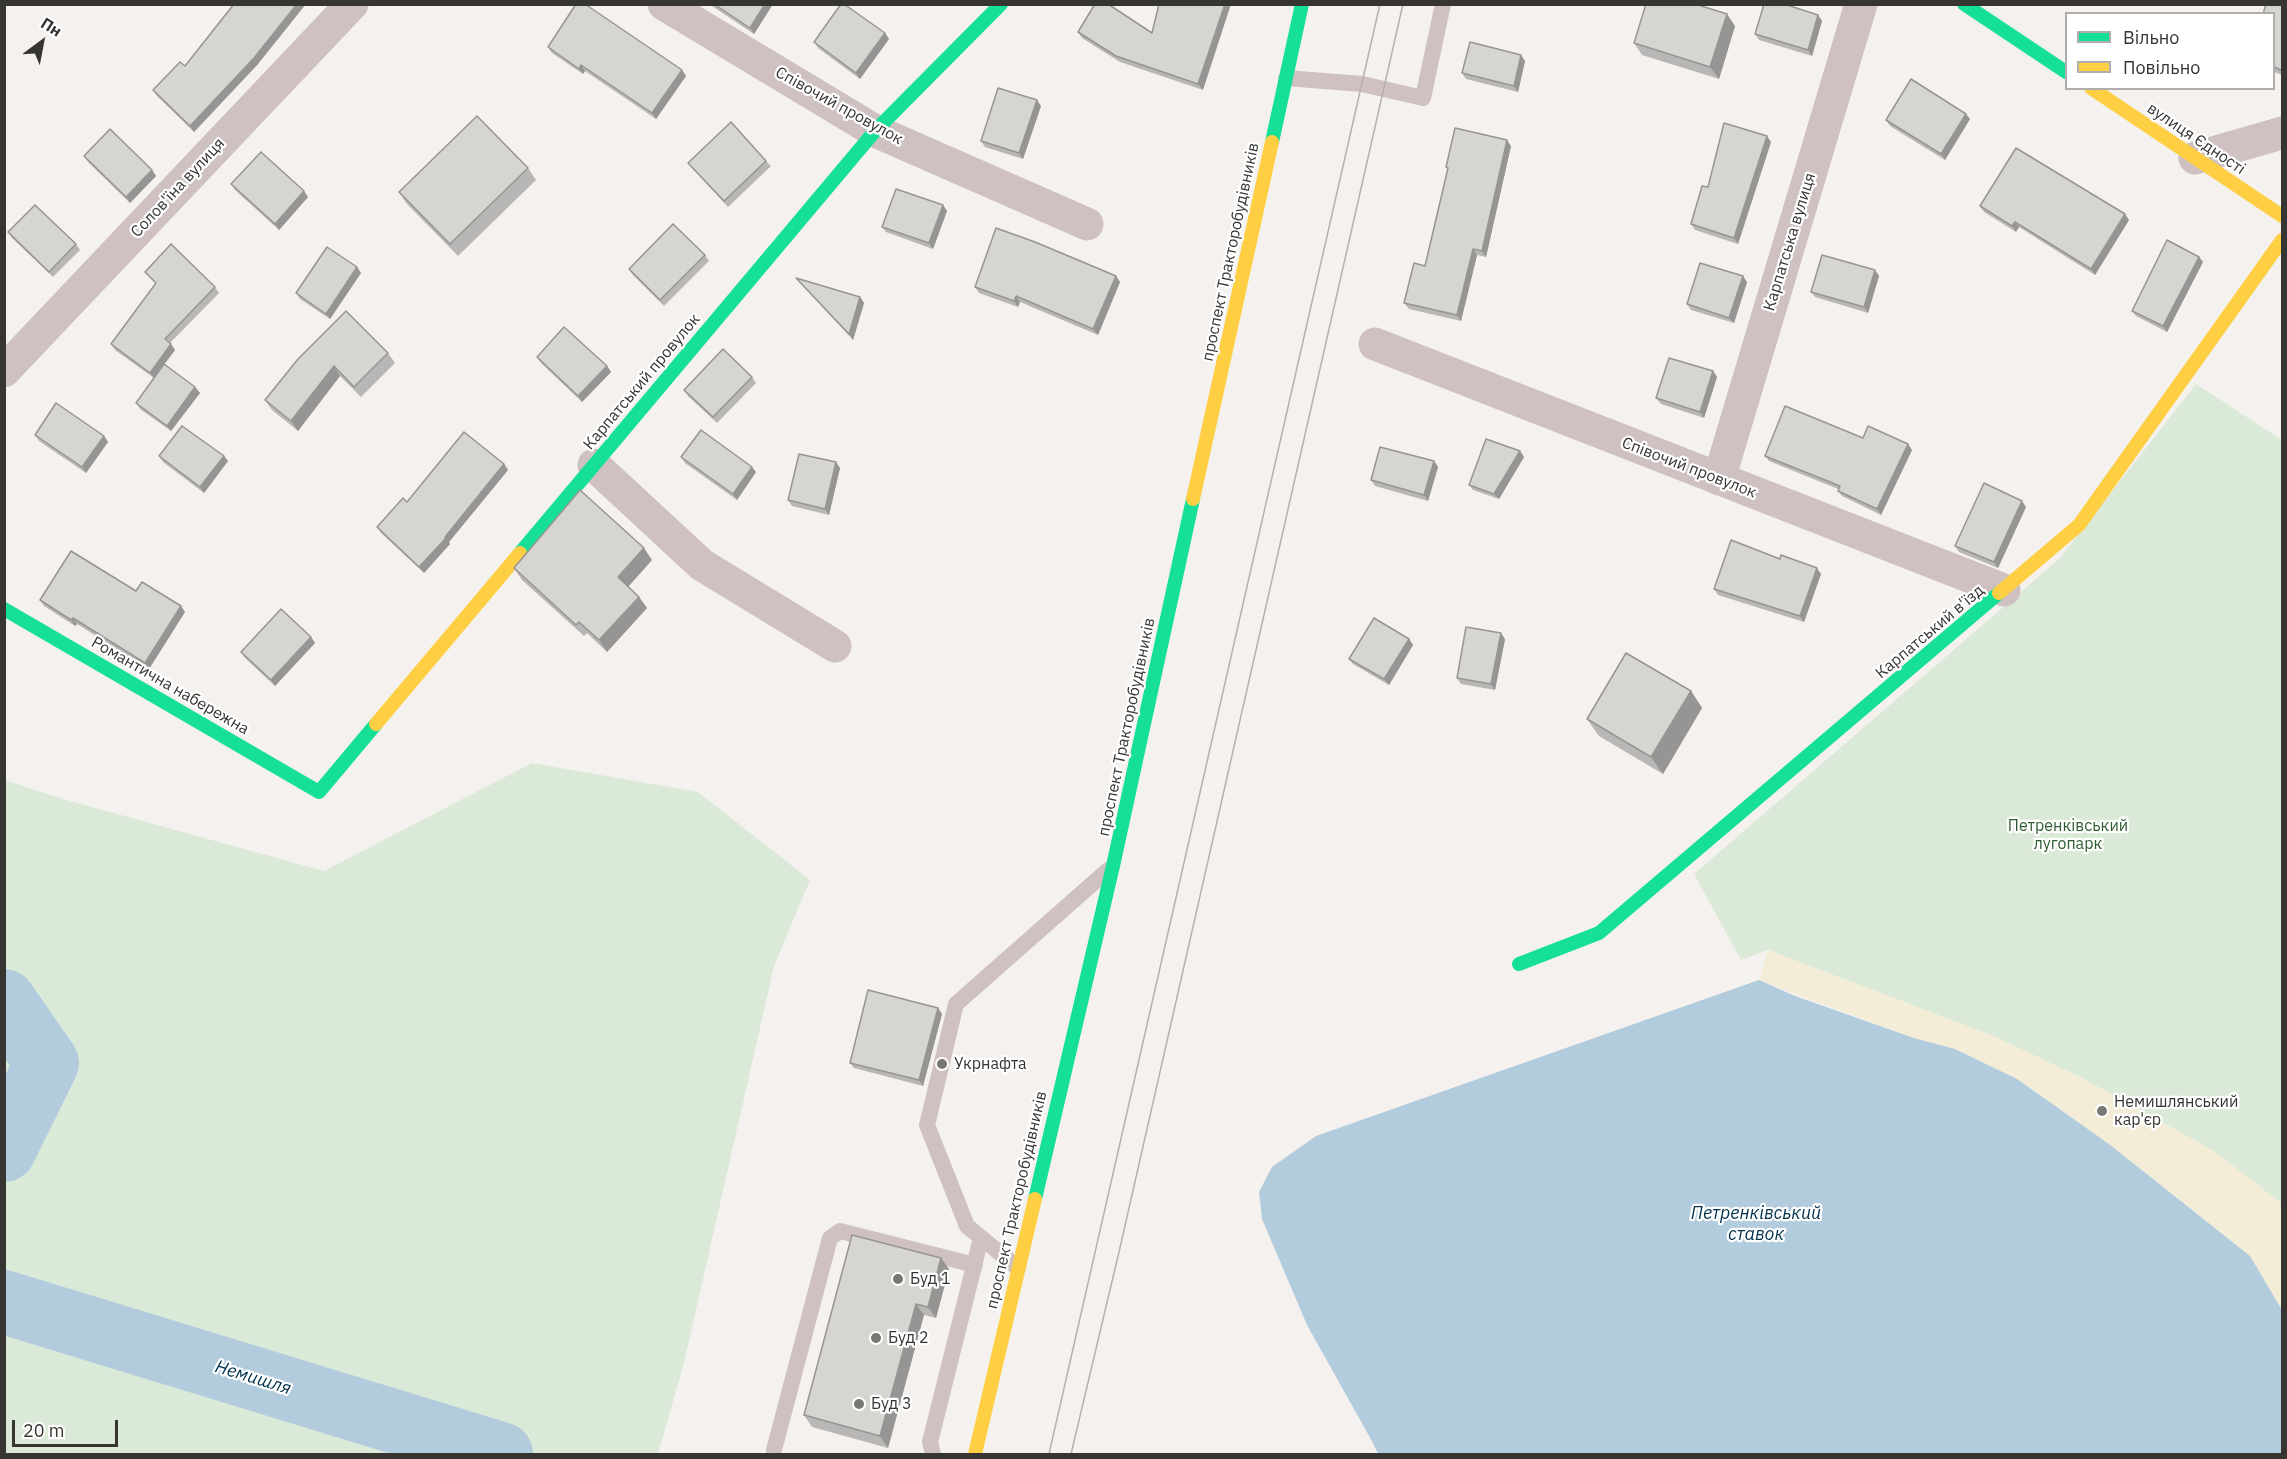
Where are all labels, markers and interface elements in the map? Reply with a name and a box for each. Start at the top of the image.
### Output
north arrow [12,12,72,72]
legend [2065,12,2275,90]
text: Пн [37,13,66,41]
text: Вільно [2123,26,2179,49]
text: Повільно [2123,56,2200,79]
street label: Співочий провулок [772,63,906,149]
street label: вулиця Єдності [2143,99,2249,179]
street label: Солов'їна вулиця [127,134,229,242]
street label: проспект Тракторобудівників [1198,141,1264,363]
street label: Карпатська вулиця [1760,171,1820,313]
street label: Карпатський провулок [579,310,705,454]
street label: Співочий провулок [1619,433,1759,503]
street label: Карпатський в'їзд [1872,581,1988,683]
street label: проспект Тракторобудівників [1094,616,1160,838]
street label: Романтична набережна [88,633,252,739]
park label: Петренківський лугопарк [2008,816,2128,854]
place label: Укрнафта [954,1054,1027,1074]
marker: Укрнафта [935,1057,949,1071]
street label: проспект Тракторобудівників [983,1089,1051,1311]
place label: Немишлянський кар'єр [2114,1092,2238,1130]
marker: Немишлянський кар'єр [2095,1104,2109,1118]
water label: Петренківський ставок [1691,1203,1821,1246]
place label: Буд 1 [910,1269,951,1289]
marker: Буд 1 [891,1272,905,1286]
place label: Буд 2 [888,1328,929,1348]
marker: Буд 2 [869,1331,883,1345]
water label: Немишля [212,1356,294,1400]
place label: Буд 3 [871,1394,912,1414]
marker: Буд 3 [852,1397,866,1411]
scale bar [15,1408,122,1446]
text: 20 m [23,1419,65,1442]

